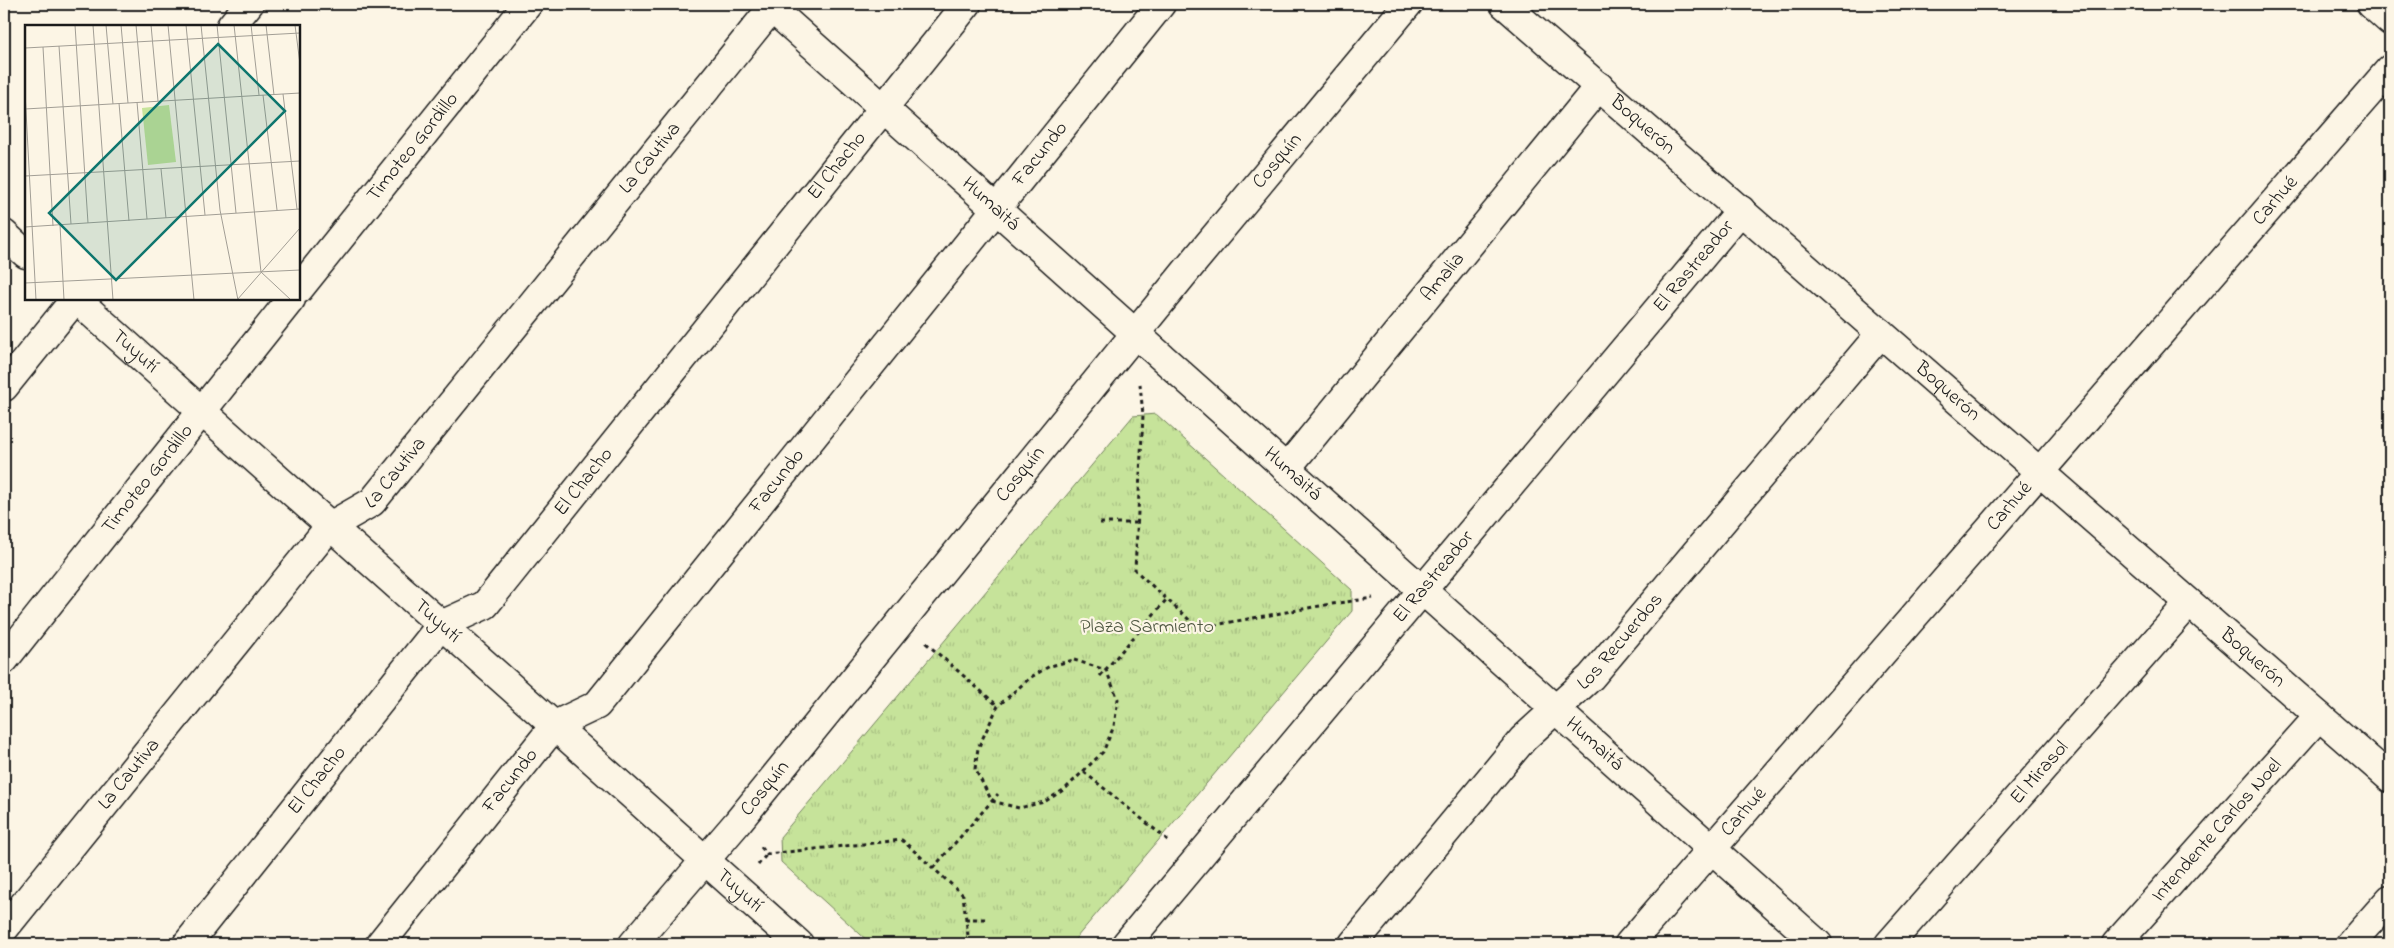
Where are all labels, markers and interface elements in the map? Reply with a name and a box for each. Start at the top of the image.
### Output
inset map [25,25,300,300]
street label: Timoteo Gordillo [360,86,466,208]
street label: Boquerón [1603,87,1682,162]
street label: La Cautiva [612,116,688,200]
street label: Facundo [1005,116,1075,193]
street label: El Chacho [801,125,874,206]
street label: Cosquín [1246,127,1309,195]
street label: Carhué [2245,169,2305,232]
street label: Humaitá [955,170,1026,238]
street label: El Rastreador [1646,213,1742,319]
street label: Amalia [1414,246,1472,308]
street label: Tuyutí [105,323,165,381]
street label: Boquerón [1908,354,1987,429]
street label: Timoteo Gordillo [95,418,201,540]
street label: La Cautiva [360,431,434,517]
street label: Cosquín [989,440,1052,509]
street label: Humaitá [1257,440,1328,508]
street label: El Chacho [547,441,620,522]
street label: Facundo [741,443,812,521]
street label: Carhué [1980,475,2040,538]
street label: El Rastreador [1386,524,1482,630]
street label: Los Recuerdos [1571,587,1670,697]
street label: Tuyutí [407,592,467,650]
park label: Plaza Sarmiento [1080,613,1214,642]
street label: Boquerón [2213,620,2292,695]
street label: Humaitá [1559,710,1630,778]
street label: La Cautiva [91,732,167,817]
street label: El Mirasol [2003,734,2076,811]
street label: El Chacho [281,740,354,821]
street label: Facundo [475,742,545,820]
street label: Intendente Carlos Noel [2145,752,2289,909]
street label: Cosquín [733,754,797,823]
street label: Carhué [1714,781,1774,843]
street label: Tuyutí [709,862,769,920]

